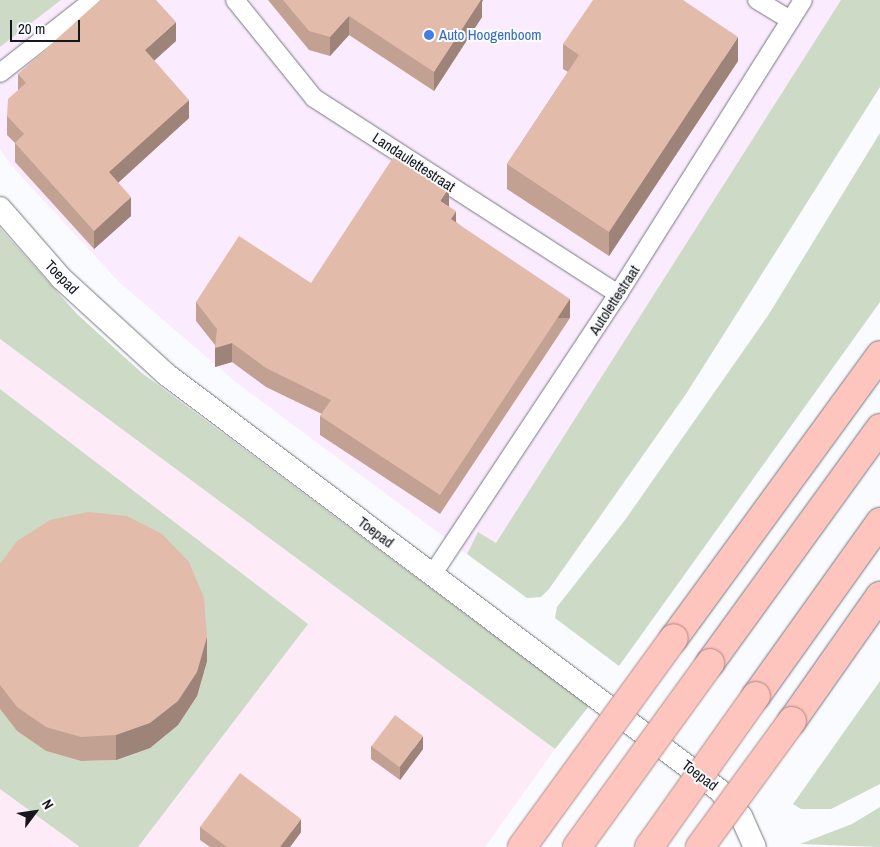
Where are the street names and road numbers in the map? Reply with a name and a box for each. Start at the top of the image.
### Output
street label: Landaulettestraat [369,129,459,195]
street label: Toepad [42,256,82,298]
street label: Autolettestraat [585,262,643,338]
street label: Toepad [354,513,398,551]
street label: Toepad [678,756,722,794]

